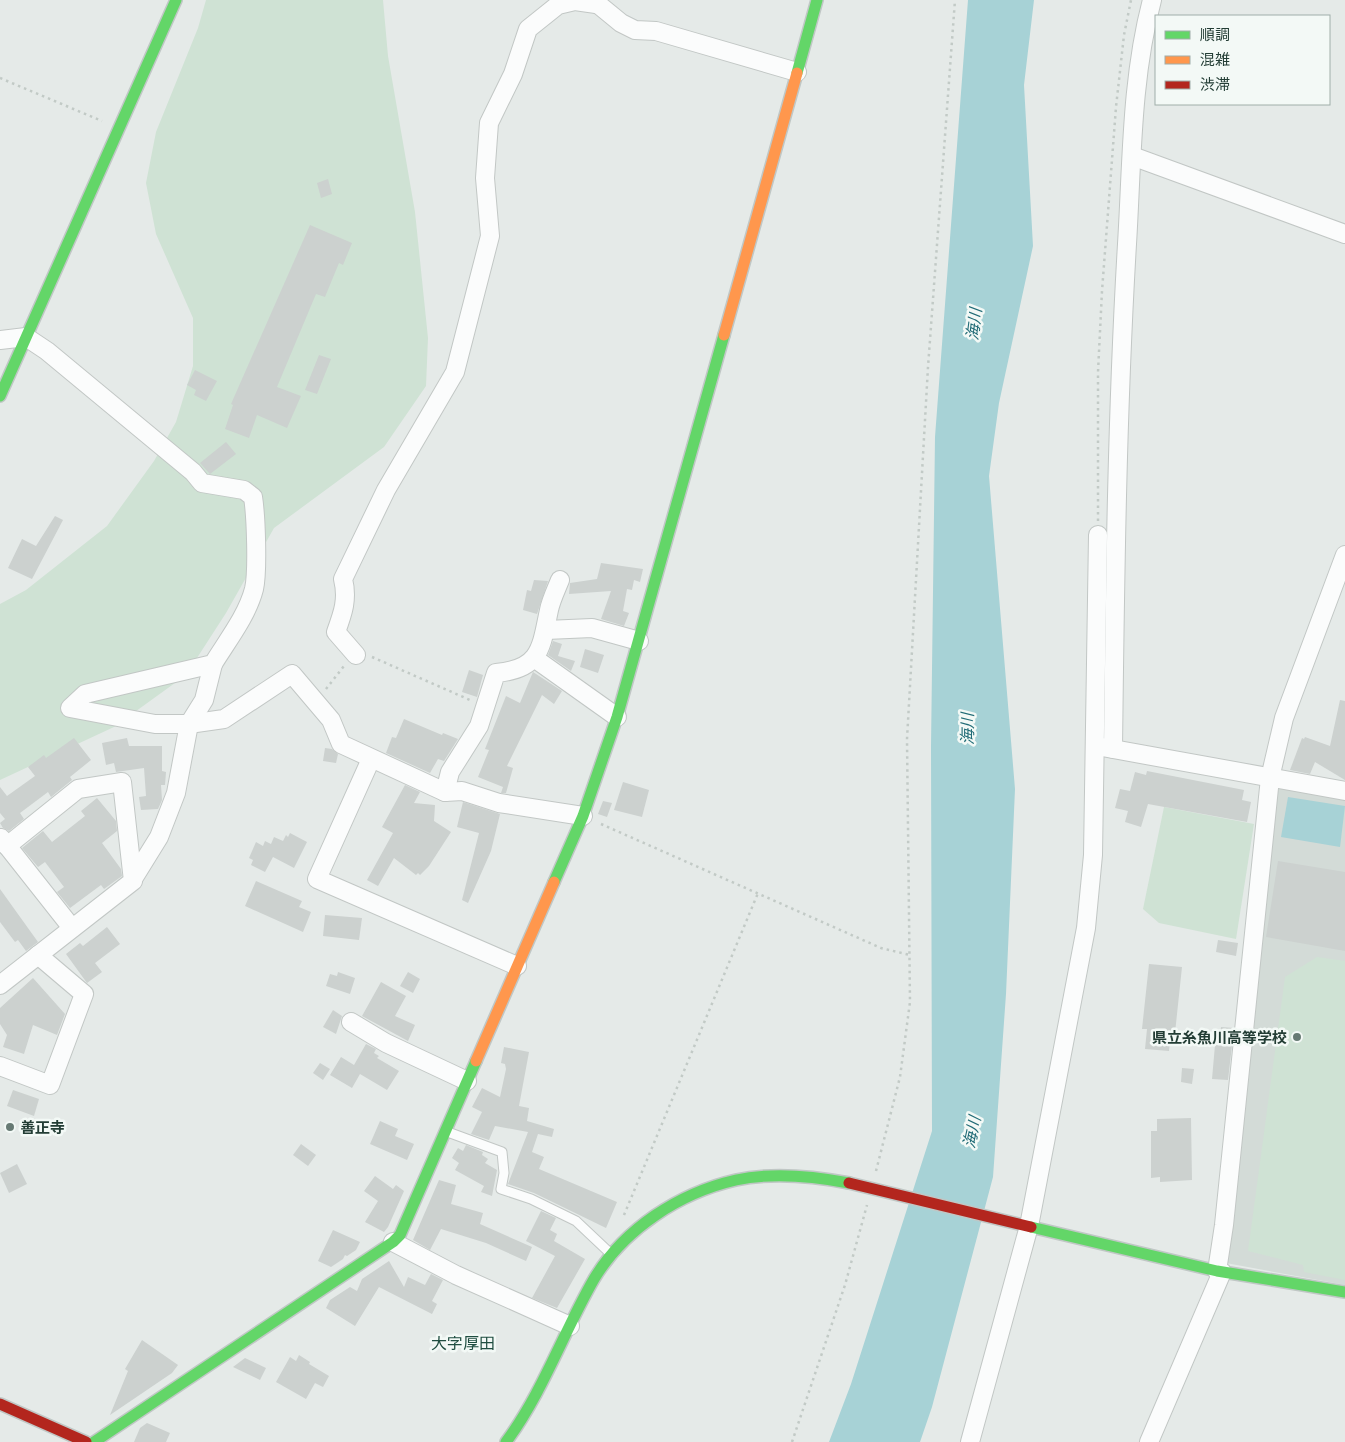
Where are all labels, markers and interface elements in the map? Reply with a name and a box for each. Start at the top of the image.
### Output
legend [1155,15,1330,105]
text: 順調 [1200,25,1230,43]
text: 混雑 [1200,50,1230,68]
text: 渋滞 [1200,75,1230,93]
water label: 海川 [962,305,985,341]
water label: 海川 [957,711,976,745]
place label: 県立糸魚川高等学校 [1152,1028,1287,1046]
marker: 県立糸魚川高等学校 [1291,1031,1303,1043]
water label: 海川 [958,1112,984,1150]
place label: 善正寺 [20,1118,65,1136]
marker: 善正寺 [4,1121,16,1133]
district label: 大字厚田 [431,1333,495,1352]

